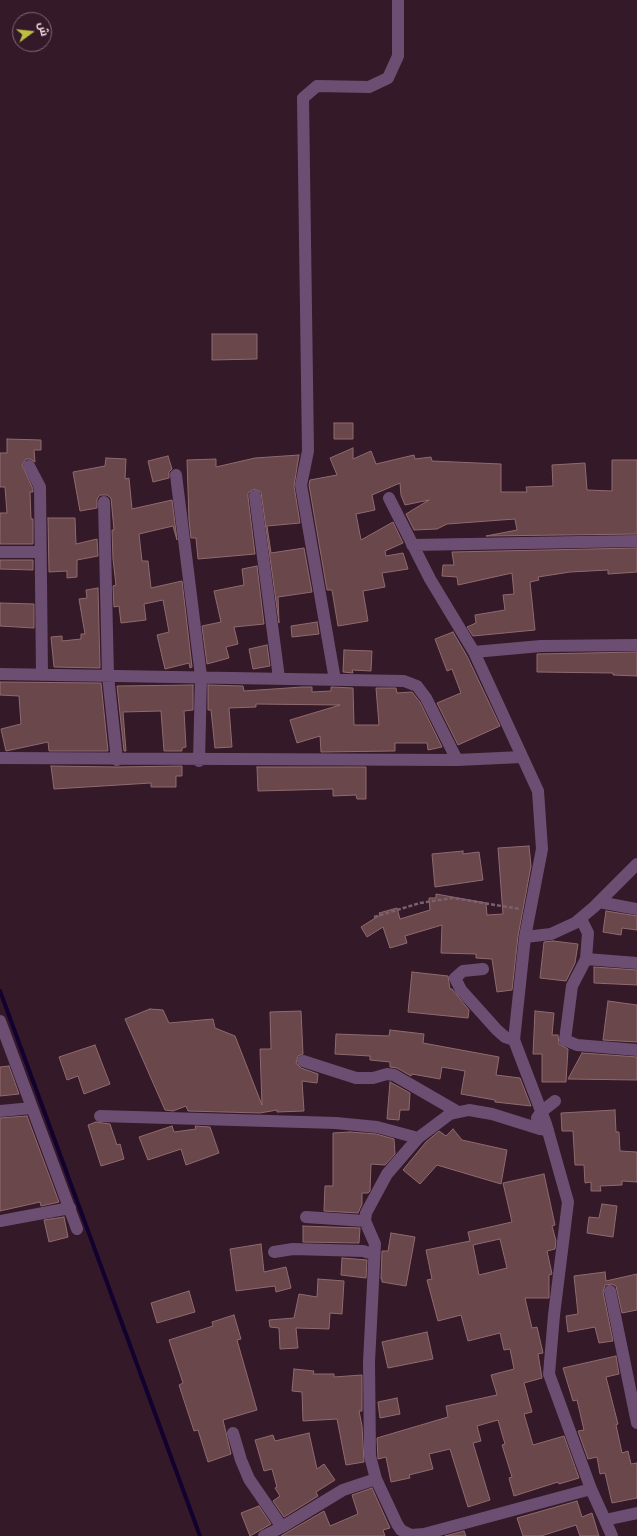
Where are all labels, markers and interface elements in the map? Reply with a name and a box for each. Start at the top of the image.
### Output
north arrow [12,12,52,52]
text: ش [35,21,51,38]

